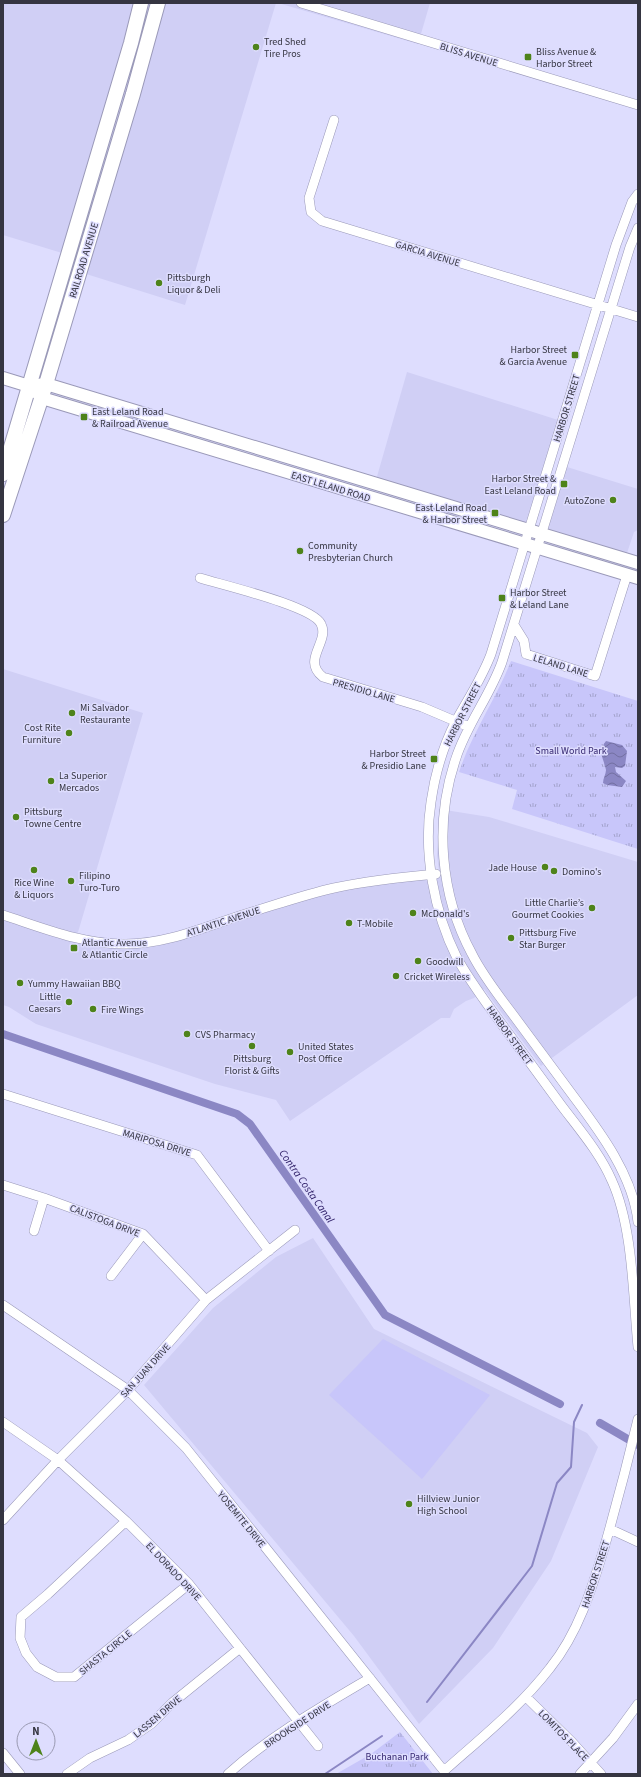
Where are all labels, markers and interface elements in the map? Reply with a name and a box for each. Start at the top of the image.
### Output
place label: Tred Shed Tire Pros [264,35,306,61]
street label: BLISS AVENUE [438,40,499,70]
marker: Tred Shed Tire Pros [251,42,261,52]
place label: Bliss Avenue & Harbor Street [536,45,596,71]
marker: Bliss Avenue & Harbor Street [523,52,533,62]
street label: RAILROAD AVENUE [66,221,102,300]
street label: GARCIA AVENUE [394,237,462,270]
place label: Pittsburgh Liquor & Deli [167,271,220,297]
marker: Pittsburgh Liquor & Deli [154,278,164,288]
place label: Harbor Street & Garcia Avenue [499,343,568,369]
marker: Harbor Street & Garcia Avenue [570,350,580,360]
street label: HARBOR STREET [550,372,584,444]
place label: East Leland Road & Railroad Avenue [92,405,168,431]
marker: East Leland Road & Railroad Avenue [79,412,89,422]
street label: EAST LELAND ROAD [289,468,372,506]
place label: Harbor Street & East Leland Road [485,472,556,498]
marker: Harbor Street & East Leland Road [559,479,569,489]
place label: AutoZone [565,494,605,508]
marker: AutoZone [608,495,618,505]
place label: East Leland Road & Harbor Street [416,501,488,527]
marker: East Leland Road & Harbor Street [490,508,500,518]
place label: Community Presbyterian Church [308,539,393,565]
marker: Community Presbyterian Church [295,546,305,556]
place label: Harbor Street & Leland Lane [510,586,569,612]
marker: Harbor Street & Leland Lane [497,593,507,603]
street label: LELAND LANE [531,651,590,681]
street label: PRESIDIO LANE [331,675,396,707]
street label: HARBOR STREET [441,680,485,749]
place label: Mi Salvador Restaurante [80,701,130,727]
marker: Mi Salvador Restaurante [67,708,77,718]
place label: Cost Rite Furniture [22,721,61,747]
marker: Cost Rite Furniture [64,728,74,738]
park label: Small World Park [535,744,607,758]
place label: Harbor Street & Presidio Lane [362,747,427,773]
marker: Harbor Street & Presidio Lane [429,754,439,764]
place label: La Superior Mercados [59,769,108,795]
marker: La Superior Mercados [46,776,56,786]
place label: Pittsburg Towne Centre [24,805,82,831]
marker: Pittsburg Towne Centre [11,812,21,822]
place label: Jade House [488,861,537,875]
marker: Jade House [540,862,550,872]
marker: Rice Wine & Liquors [29,865,39,875]
place label: Domino's [562,865,601,879]
marker: Domino's [549,866,559,876]
place label: Filipino Turo-Turo [79,869,120,895]
place label: Rice Wine & Liquors [14,876,54,902]
marker: Filipino Turo-Turo [66,876,76,886]
place label: Little Charlie’s Gourmet Cookies [512,896,584,922]
street label: ATLANTIC AVENUE [185,903,262,940]
marker: Little Charlie’s Gourmet Cookies [587,903,597,913]
place label: McDonald's [421,907,470,921]
marker: McDonald's [408,908,418,918]
place label: T-Mobile [357,917,393,931]
marker: T-Mobile [344,918,354,928]
place label: Pittsburg Five Star Burger [519,926,576,952]
marker: Pittsburg Five Star Burger [506,933,516,943]
place label: Atlantic Avenue & Atlantic Circle [82,936,148,962]
marker: Atlantic Avenue & Atlantic Circle [69,943,79,953]
place label: Goodwill [426,955,464,969]
marker: Goodwill [413,956,423,966]
place label: Cricket Wireless [404,970,470,984]
marker: Cricket Wireless [391,971,401,981]
place label: Yummy Hawaiian BBQ [27,977,121,991]
marker: Yummy Hawaiian BBQ [15,978,25,988]
place label: Little Caesars [28,990,61,1016]
marker: Little Caesars [64,997,74,1007]
place label: Fire Wings [101,1003,144,1017]
street label: HARBOR STREET [483,1003,536,1069]
marker: Fire Wings [88,1004,98,1014]
place label: CVS Pharmacy [195,1028,256,1042]
marker: CVS Pharmacy [182,1029,192,1039]
place label: United States Post Office [298,1040,354,1066]
marker: Pittsburg Florist & Gifts [247,1041,257,1051]
marker: United States Post Office [285,1047,295,1057]
place label: Pittsburg Florist & Gifts [225,1052,279,1078]
street label: MARIPOSA DRIVE [121,1126,193,1160]
water label: Contra Costa Canal [276,1146,338,1226]
street label: CALISTOGA DRIVE [68,1201,142,1241]
street label: SAN JUAN DRIVE [117,1340,174,1401]
street label: YOSEMITE DRIVE [213,1488,268,1551]
place label: Hillview Junior High School [417,1492,480,1518]
marker: Hillview Junior High School [404,1499,414,1509]
street label: HARBOR STREET [578,1538,614,1610]
street label: EL DORADO DRIVE [142,1539,204,1604]
street label: SHASTA CIRCLE [76,1627,135,1679]
street label: LASSEN DRIVE [130,1692,185,1741]
street label: BROOKSIDE DRIVE [262,1698,334,1752]
street label: LOMITOS PLACE [535,1707,592,1765]
north arrow [16,1721,56,1761]
text: N [32,1724,40,1739]
park label: Buchanan Park [365,1750,429,1764]

